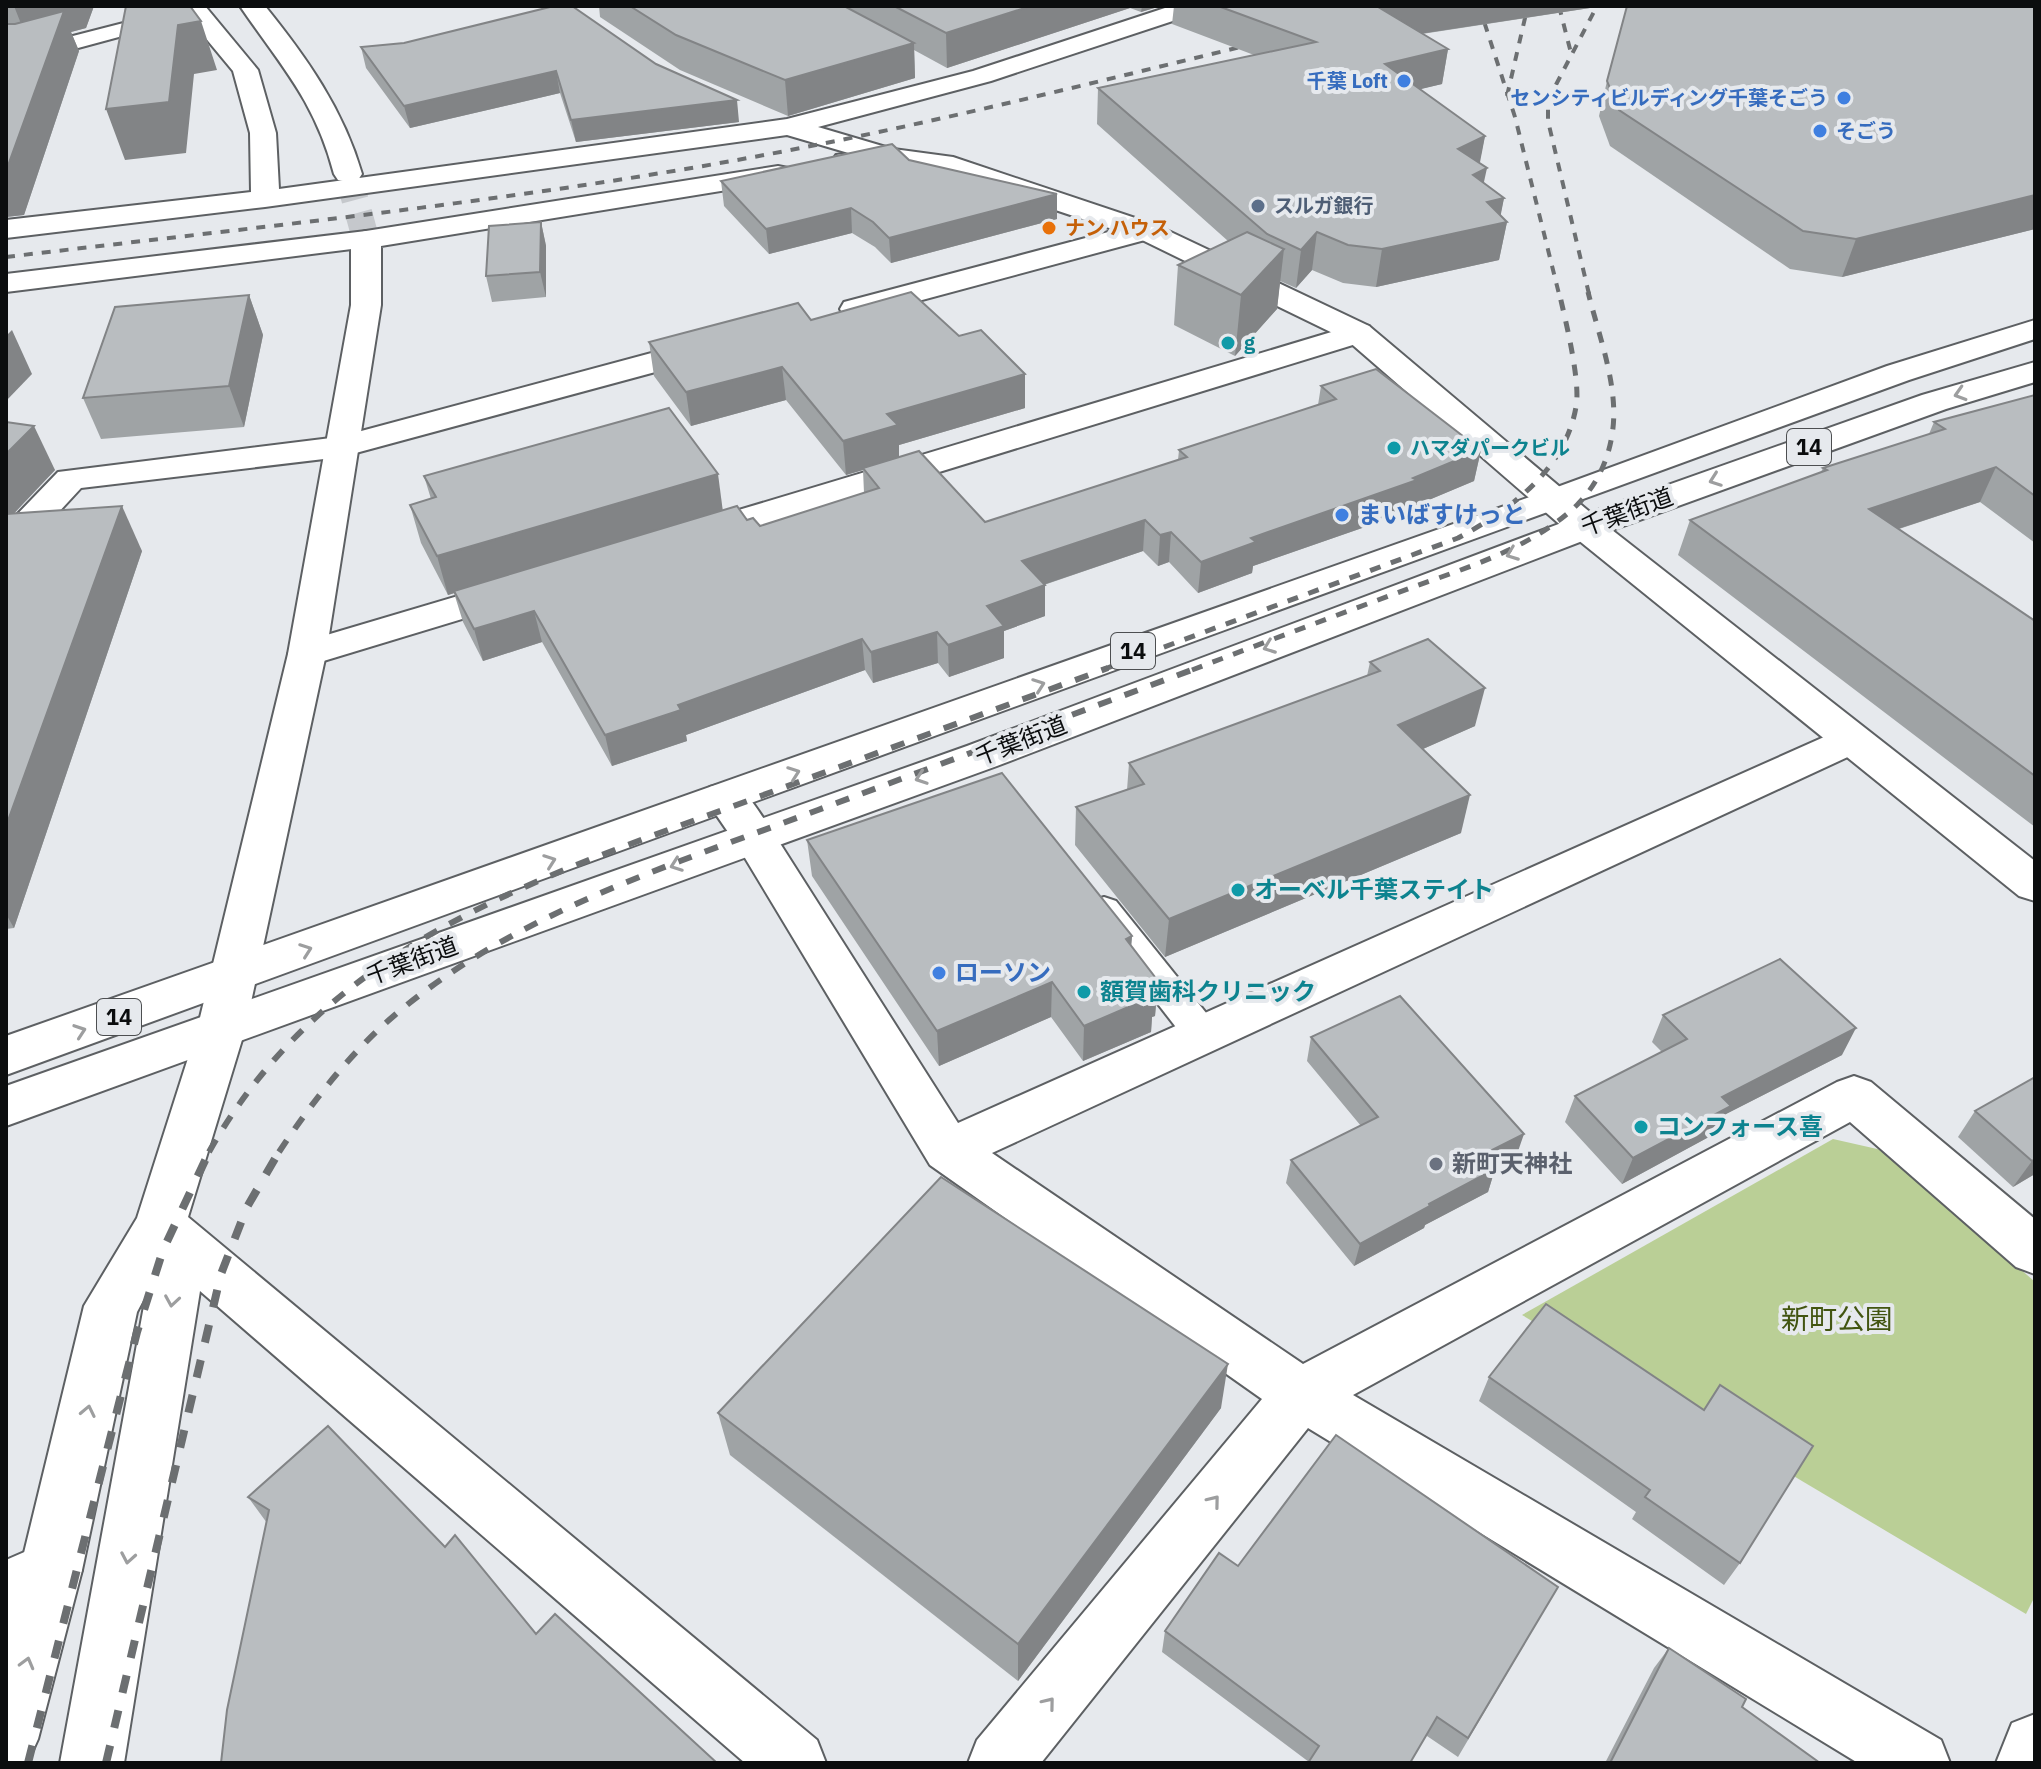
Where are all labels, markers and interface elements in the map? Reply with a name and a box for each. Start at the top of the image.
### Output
place label: 千葉 Loft [1307,67,1388,94]
marker: 千葉 Loft [1395,72,1413,90]
place label: センシティビルディング千葉そごう [1511,84,1828,111]
marker: センシティビルディング千葉そごう [1835,89,1853,107]
place label: そごう [1836,117,1896,144]
marker: そごう [1811,122,1829,140]
place label: スルガ銀行 [1274,192,1373,219]
marker: スルガ銀行 [1249,197,1267,215]
place label: ナン ハウス [1065,214,1170,241]
marker: ナン ハウス [1040,219,1058,237]
place label: g [1244,329,1256,356]
marker: g [1219,334,1237,352]
one-way arrow [1954,385,1968,401]
road number: 14 [1787,429,1831,465]
place label: ハマダパークビル [1410,434,1570,461]
marker: ハマダパークビル [1385,439,1403,457]
one-way arrow [1709,471,1723,487]
street label: 千葉街道 [1576,480,1677,543]
place label: まいばすけっと [1358,498,1526,530]
marker: まいばすけっと [1333,506,1351,524]
one-way arrow [1506,544,1520,561]
road number: 14 [1111,633,1155,669]
one-way arrow [1263,637,1277,654]
one-way arrow [1031,678,1045,695]
street label: 千葉街道 [970,708,1071,772]
one-way arrow [787,766,801,782]
one-way arrow [915,768,929,785]
one-way arrow [542,855,556,871]
one-way arrow [670,855,684,872]
place label: オーベル千葉ステイト [1254,873,1494,905]
marker: オーベル千葉ステイト [1229,881,1247,899]
street label: 千葉街道 [361,929,462,992]
one-way arrow [298,944,312,960]
place label: ローソン [955,956,1051,988]
marker: ローソン [930,964,948,982]
place label: 額賀歯科クリニック [1100,975,1316,1007]
marker: 額賀歯科クリニック [1075,983,1093,1001]
road number: 14 [97,999,141,1035]
one-way arrow [72,1024,86,1040]
place label: コンフォース喜 [1657,1110,1823,1142]
marker: コンフォース喜 [1632,1118,1650,1136]
place label: 新町天神社 [1452,1147,1572,1179]
marker: 新町天神社 [1427,1155,1445,1173]
one-way arrow [164,1295,181,1308]
park label: 新町公園 [1781,1300,1893,1337]
one-way arrow [78,1404,95,1418]
one-way arrow [1204,1496,1218,1511]
one-way arrow [120,1551,137,1564]
one-way arrow [17,1657,34,1671]
one-way arrow [1039,1697,1054,1712]

